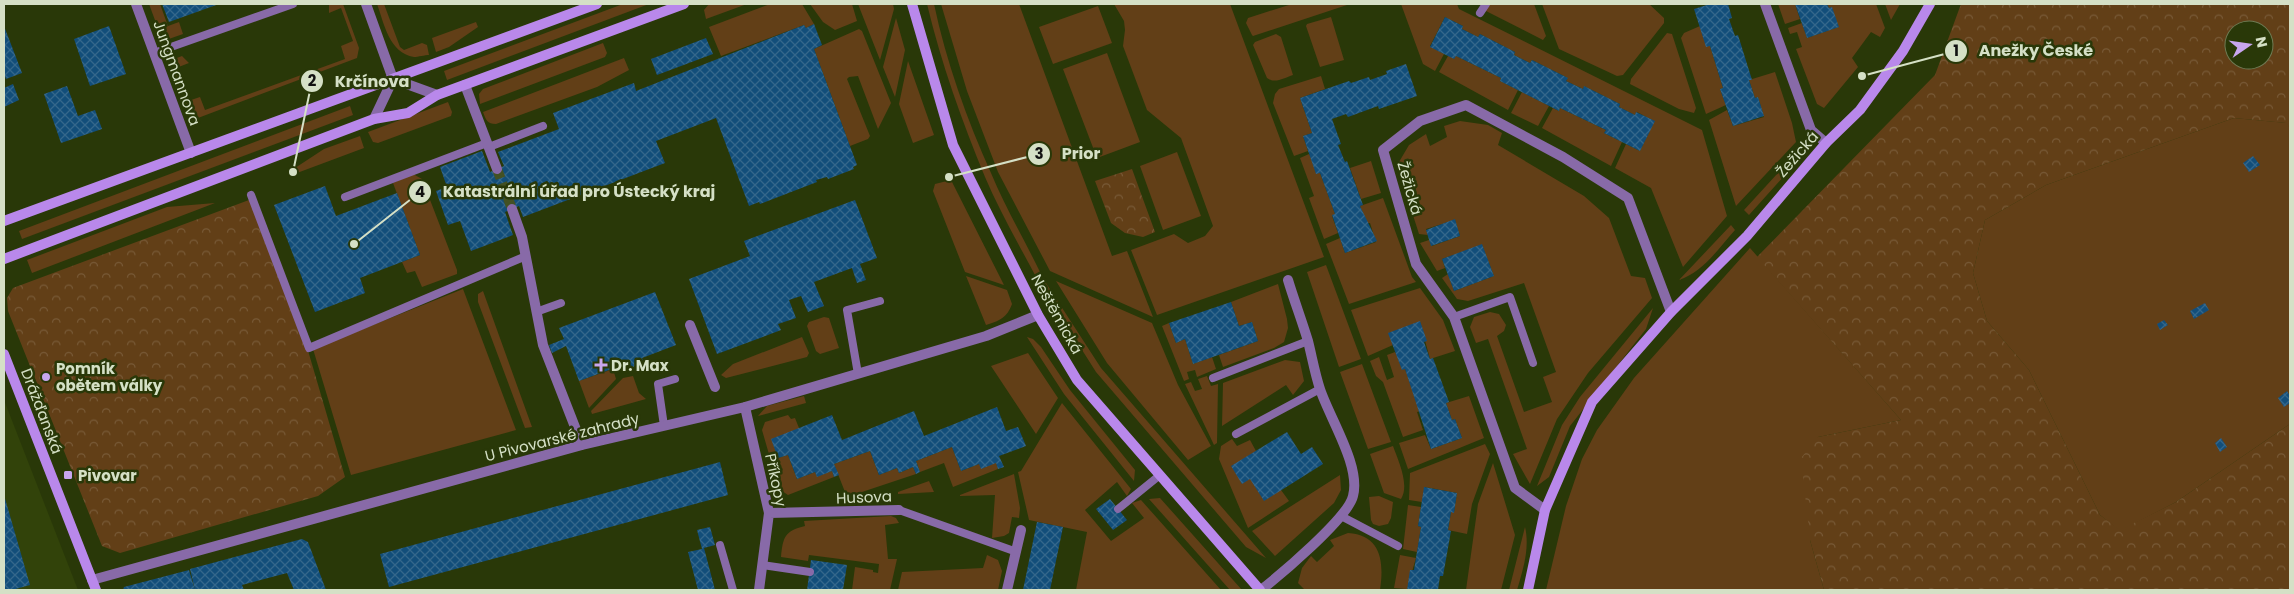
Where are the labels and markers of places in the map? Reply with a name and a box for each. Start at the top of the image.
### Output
callout: Anežky České [1944,35,2103,66]
callout: Krčínova [300,66,419,97]
callout: Prior [1026,138,1110,169]
callout: Katastrální úřad pro Ústecký kraj [408,176,725,207]
place label: Dr. Max [611,355,669,376]
place label: Pomník obětem války [56,358,163,396]
marker: Dr. Max [595,359,607,371]
marker: Pomník obětem války [40,371,52,383]
place label: Pivovar [78,465,137,486]
marker: Pivovar [62,469,74,481]

